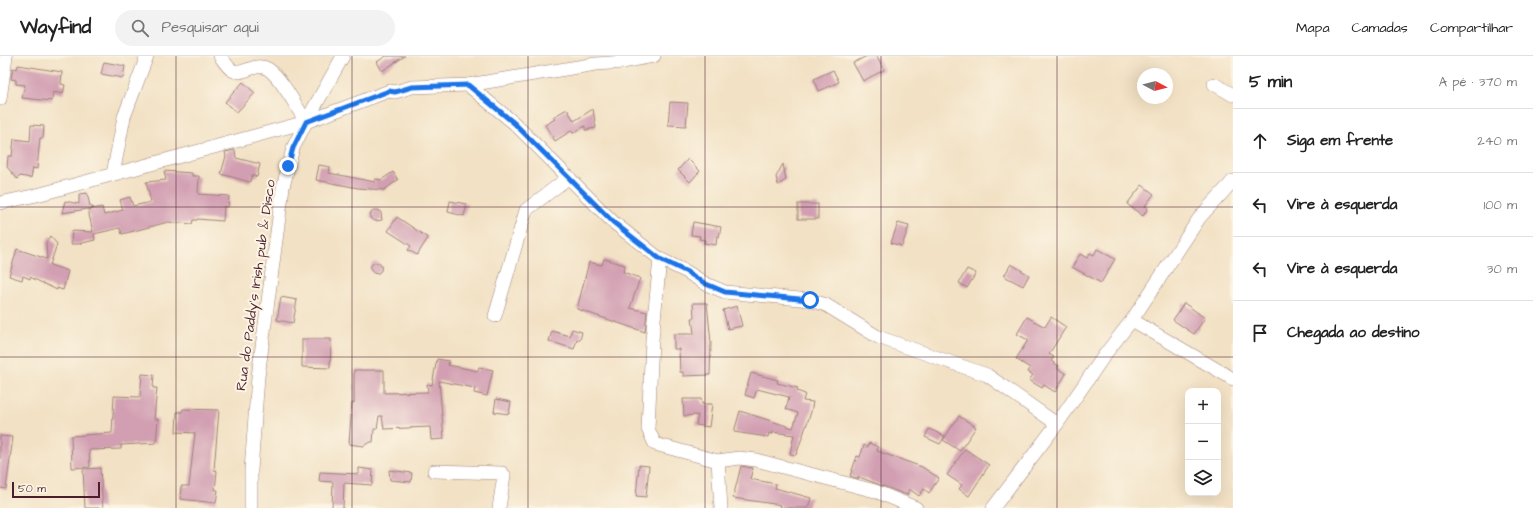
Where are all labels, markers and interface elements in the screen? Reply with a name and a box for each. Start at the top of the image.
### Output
search box [115,10,395,46]
text: Wayfind [20,14,91,41]
icon: search [129,17,151,39]
text: Pesquisar aqui [161,17,259,38]
text: Mapa [1296,18,1330,38]
text: Camadas [1352,18,1408,38]
text: Compartilhar [1430,18,1513,38]
north arrow [1137,68,1173,104]
text: 5 min [1249,70,1292,94]
text: A pé · 370 m [1439,73,1517,91]
icon: ahead [1249,130,1271,152]
text: Siga em frente [1287,130,1393,151]
text: 240 m [1477,132,1517,150]
route end [279,157,297,175]
street label: Rua do Paddy's Irish pub & Disco [231,178,281,392]
icon: left [1249,194,1271,216]
text: Vire à esquerda [1287,194,1397,215]
text: 100 m [1484,196,1517,214]
icon: left [1249,258,1271,280]
text: Vire à esquerda [1287,258,1397,279]
text: 30 m [1487,260,1517,278]
route start [801,291,819,309]
icon: arrive [1249,322,1271,344]
text: Chegada ao destino [1287,322,1420,343]
map controls [1185,388,1221,496]
button: + [1185,388,1221,424]
button: − [1185,424,1221,460]
button: layers [1185,460,1221,496]
scale bar [12,480,100,499]
text: 50 m [18,481,46,496]

